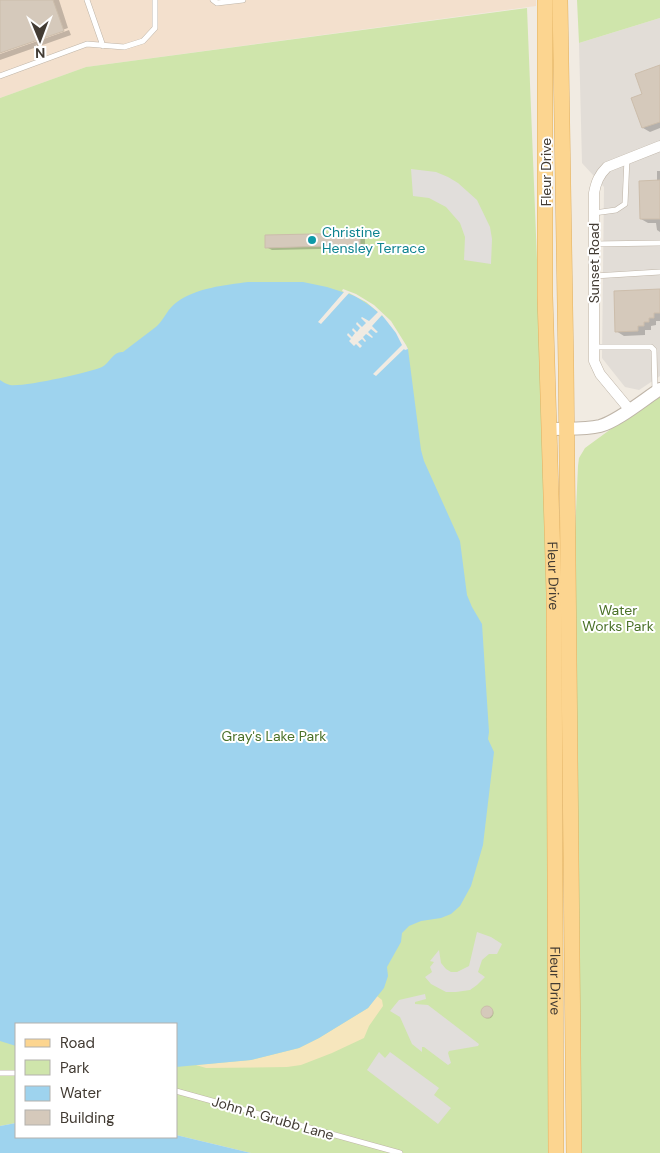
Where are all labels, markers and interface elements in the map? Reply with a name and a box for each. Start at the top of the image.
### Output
north arrow [15,15,65,65]
text: N [35,44,45,62]
street label: Fleur Drive [537,138,555,206]
place label: Christine Hensley Terrace [322,223,425,257]
street label: Sunset Road [585,223,603,303]
marker: Christine Hensley Terrace [306,234,318,246]
street label: Fleur Drive [543,541,563,610]
park label: Water Works Park [582,601,654,635]
park label: Gray's Lake Park [222,727,326,745]
street label: Fleur Drive [546,946,565,1015]
legend [15,1023,178,1138]
text: Road [60,1033,95,1053]
text: Park [60,1058,90,1078]
text: Water [60,1083,102,1103]
street label: John R. Grubb Lane [210,1092,336,1144]
text: Building [60,1108,115,1128]

